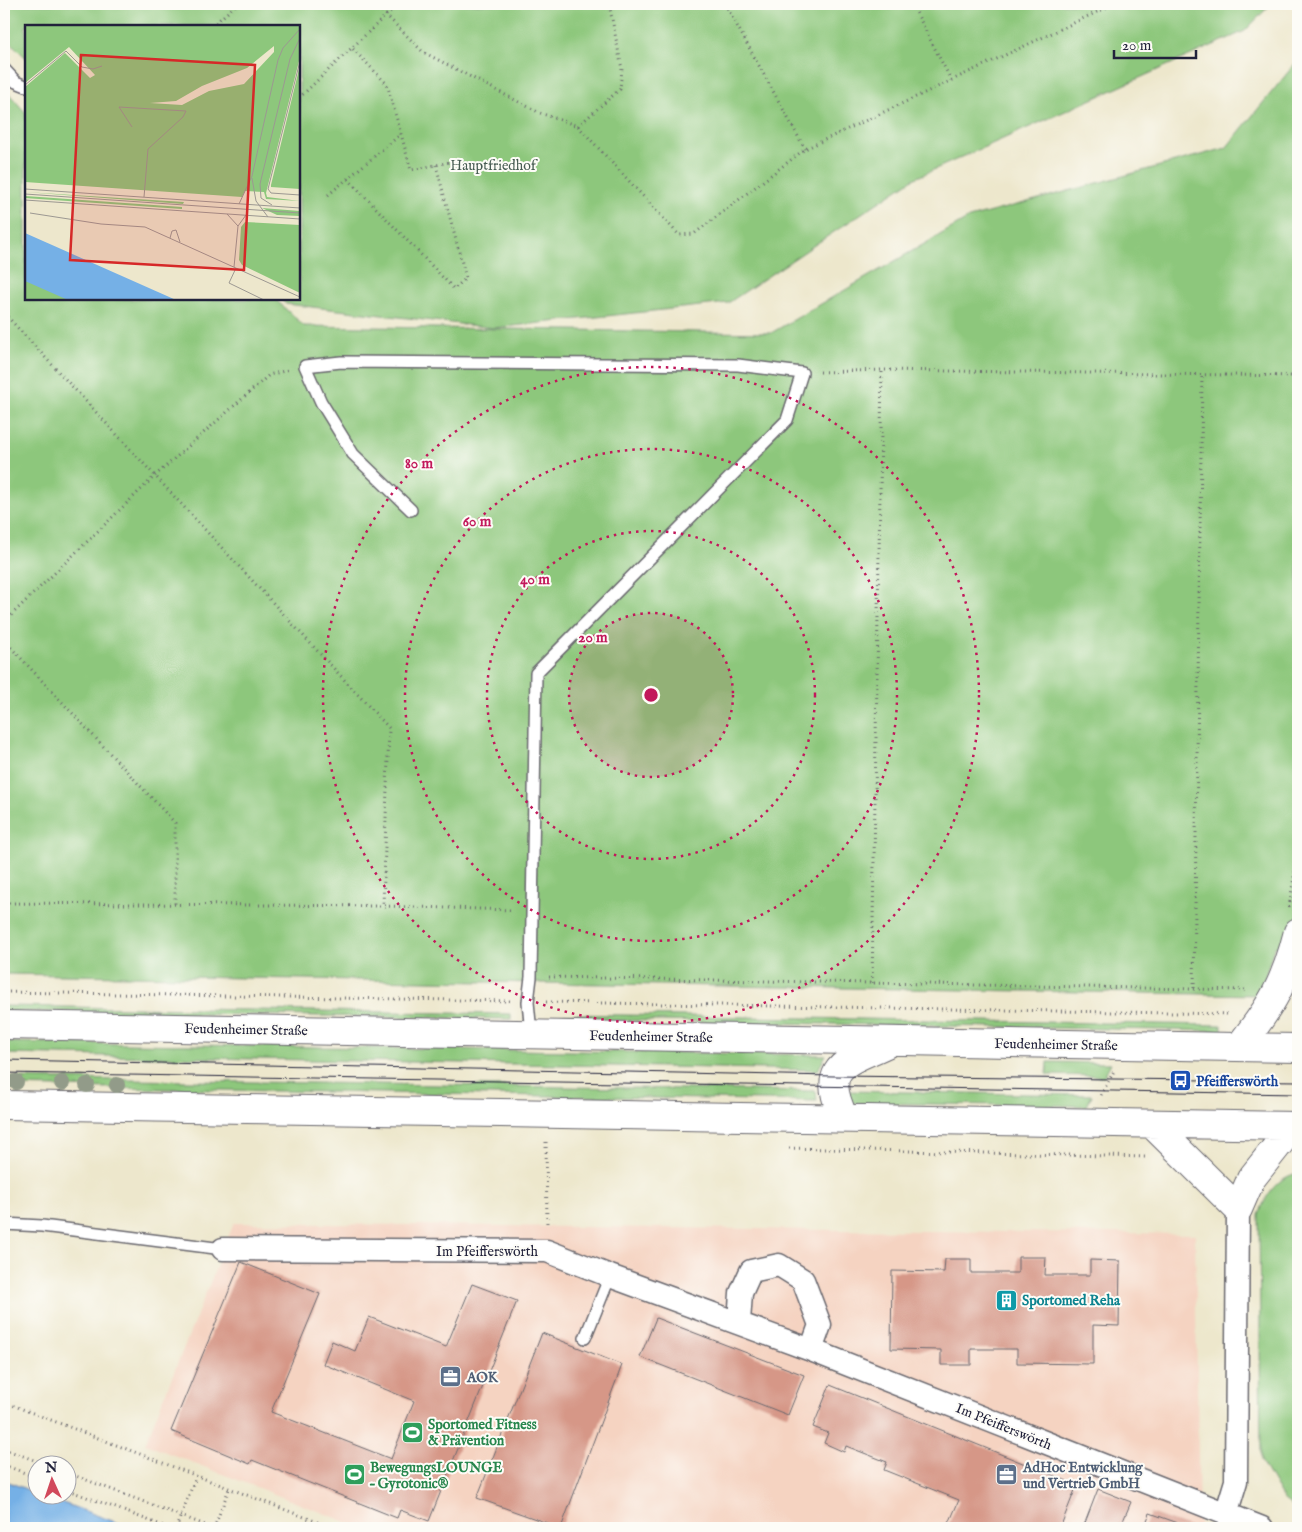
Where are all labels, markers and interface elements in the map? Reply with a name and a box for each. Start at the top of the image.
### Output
inset map [25,25,300,300]
scale bar [1114,28,1197,60]
text: 20 m [1122,36,1152,55]
park label: Hauptfriedhof [450,157,539,175]
text: 80 m [405,454,433,473]
text: 60 m [463,512,492,531]
text: 40 m [520,570,550,589]
text: 20 m [578,628,608,647]
centre of rings [642,686,660,704]
street label: Feudenheimer Straße [184,1020,309,1040]
street label: Feudenheimer Straße [589,1027,714,1047]
street label: Feudenheimer Straße [994,1035,1119,1055]
bus stop icon: Pfeifferswörth [1168,1069,1192,1093]
place label: Pfeifferswörth [1196,1073,1279,1091]
street label: Im Pfeifferswörth [436,1243,539,1261]
building icon: Sportomed Reha [994,1288,1018,1312]
place label: Sportomed Reha [1022,1292,1121,1310]
office icon: AOK [439,1365,463,1389]
place label: AOK [466,1369,499,1387]
street label: Im Pfeifferswörth [953,1399,1055,1455]
place label: Sportomed Fitness & Prävention [428,1416,537,1450]
sports icon: Sportomed Fitness & Prävention [400,1420,424,1444]
north arrow [28,1454,78,1504]
text: N [44,1459,58,1477]
place label: BewegungsLOUNGE – Gyrotonic® [369,1459,502,1493]
place label: AdHoc Entwicklung und Vertrieb GmbH [1022,1459,1144,1493]
sports icon: BewegungsLOUNGE – Gyrotonic® [342,1463,366,1487]
office icon: AdHoc Entwicklung und Vertrieb GmbH [995,1463,1019,1487]

